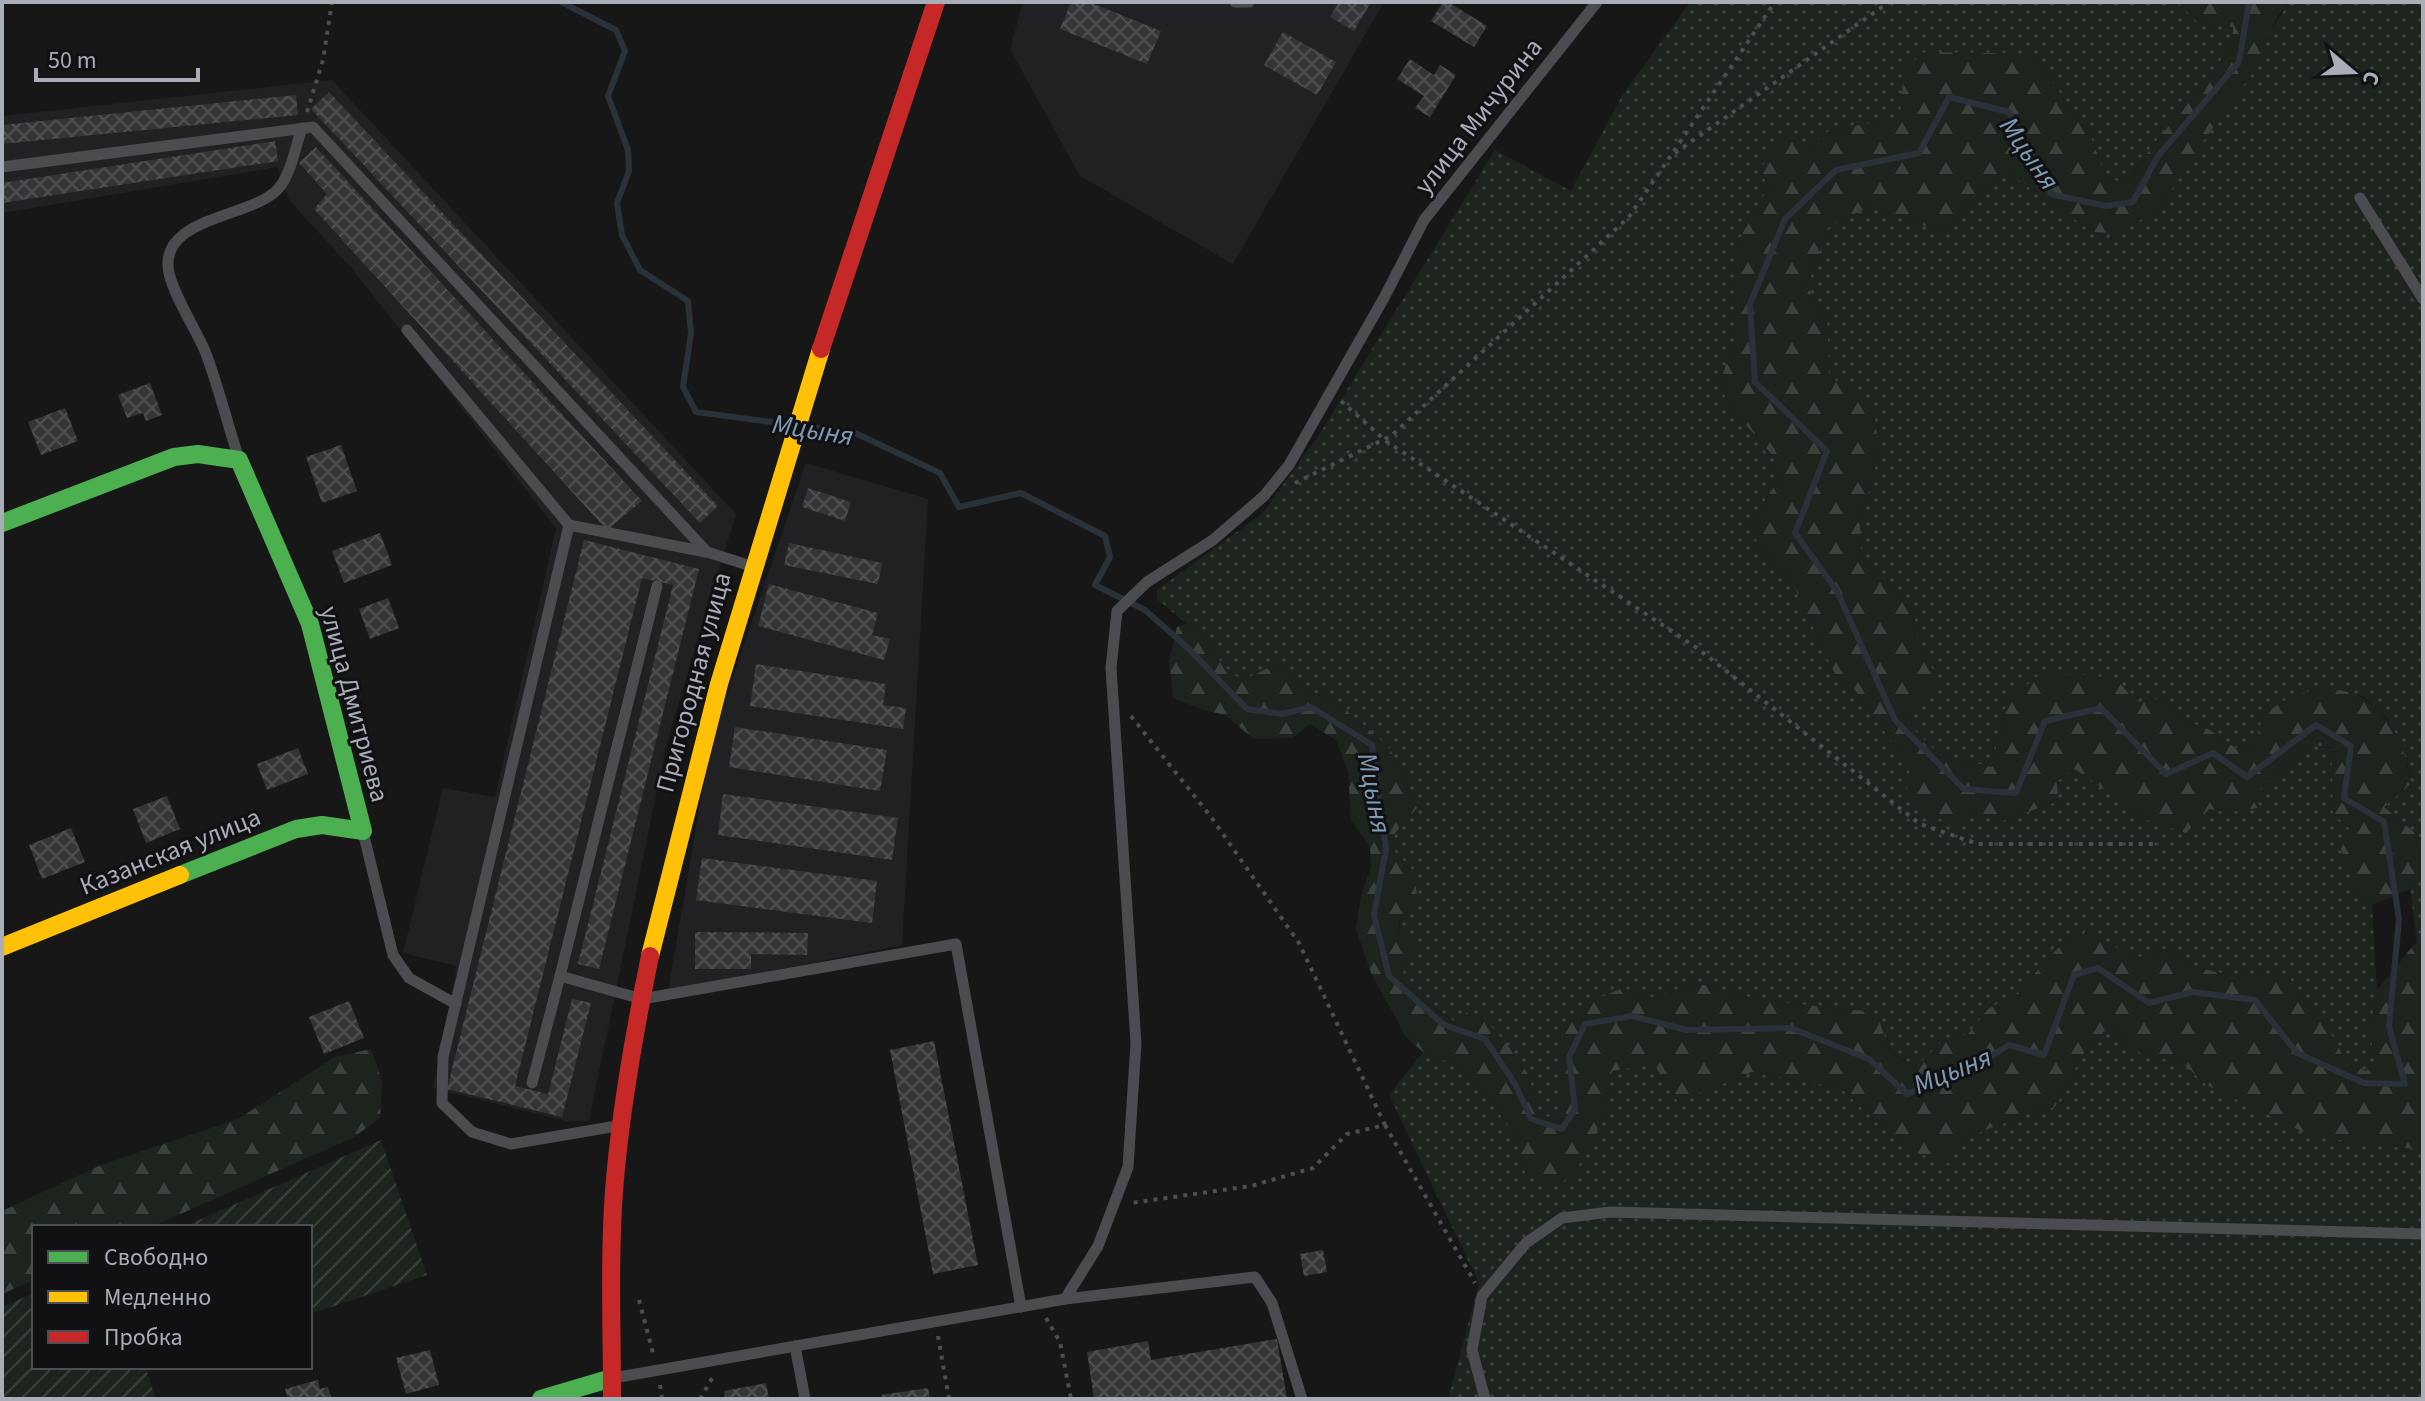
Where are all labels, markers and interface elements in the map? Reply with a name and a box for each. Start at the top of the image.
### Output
street label: улица Мичурина [1406,30,1551,202]
scale bar [36,32,198,82]
north arrow [2313,32,2393,112]
text: 50 m [48,43,97,78]
text: С [2354,67,2388,90]
water label: Мцыня [1989,109,2069,198]
water label: Мцыня [769,404,856,456]
street label: Пригородная улица [646,568,741,796]
street label: улица Дмитриева [311,602,398,806]
water label: Мцыня [1347,749,1401,837]
street label: Казанская улица [74,798,266,905]
water label: Мцыня [1907,1037,1998,1105]
legend [32,1225,312,1369]
text: Свободно [104,1240,208,1275]
text: Медленно [104,1280,211,1315]
text: Пробка [104,1320,183,1355]

